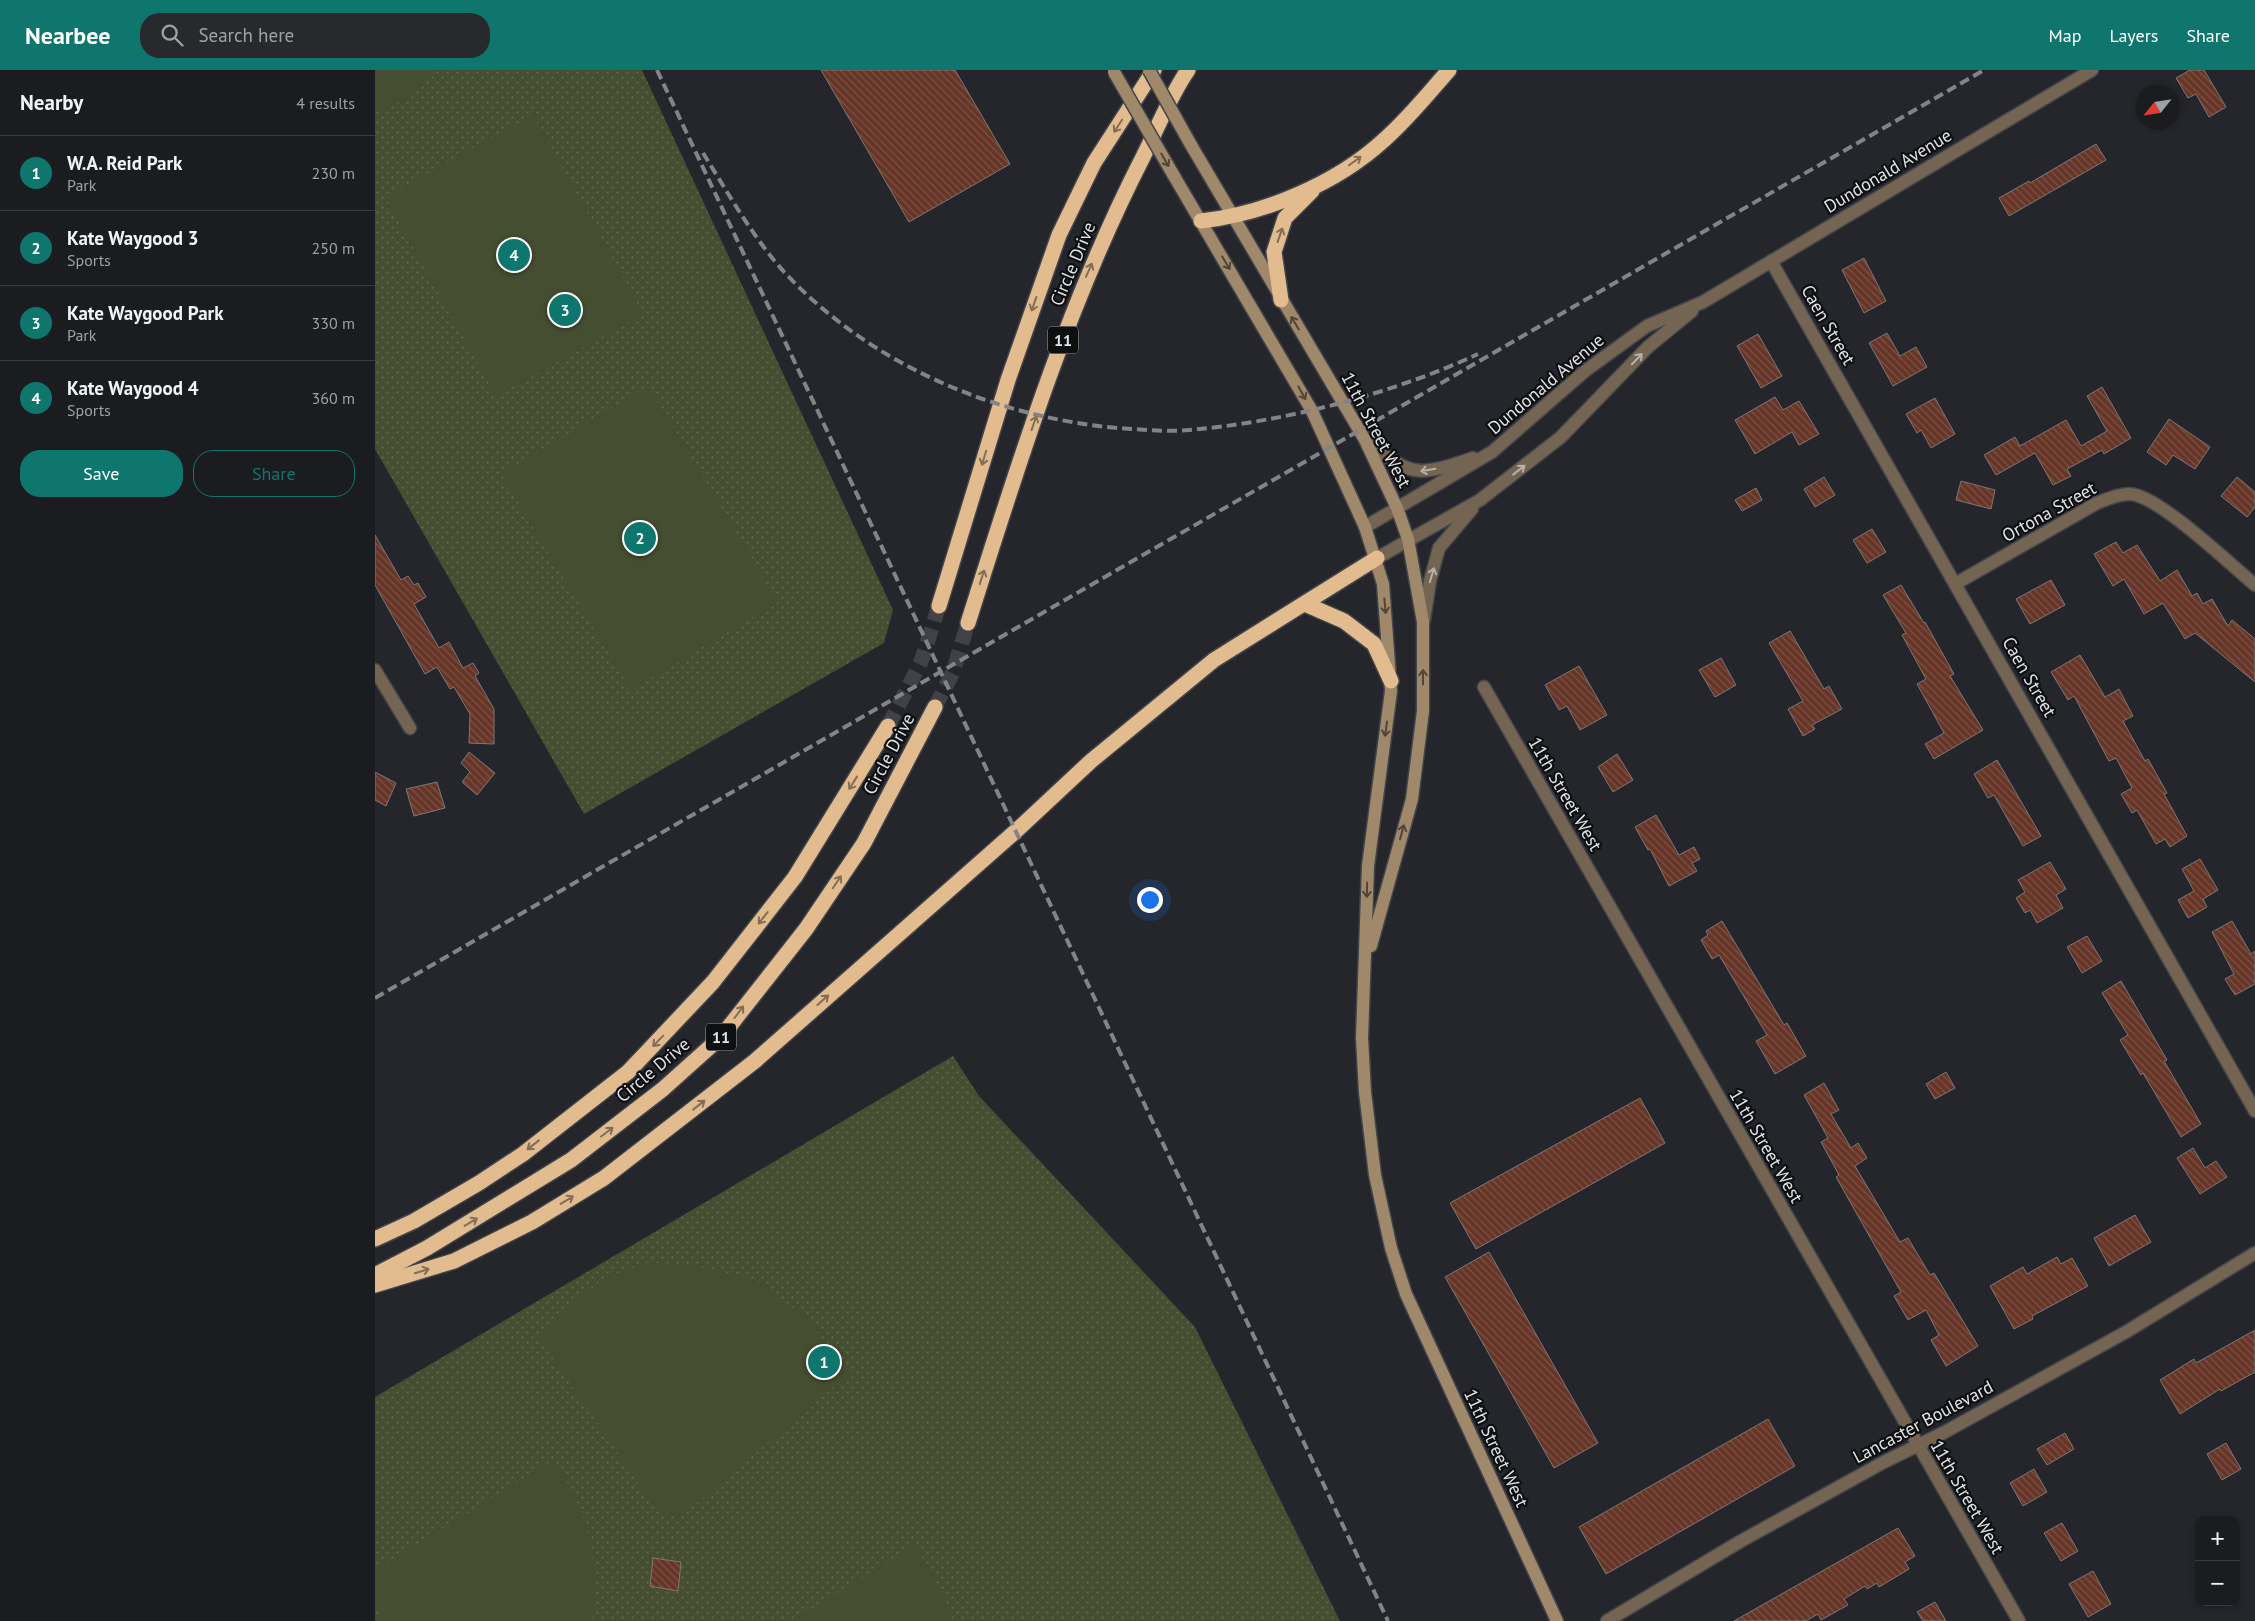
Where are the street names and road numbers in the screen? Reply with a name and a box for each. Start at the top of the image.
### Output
street label: Dundonald Avenue [1820,123,1956,218]
street label: Circle Drive [1045,218,1100,309]
street label: Caen Street [1796,281,1861,369]
road number: 11 [1048,326,1078,354]
street label: Dundonald Avenue [1483,328,1609,439]
street label: 11th Street West [1336,368,1417,492]
street label: Ortona Street [1998,476,2100,547]
street label: Caen Street [1997,633,2062,721]
street label: Circle Drive [858,709,920,798]
street label: 11th Street West [1524,733,1607,855]
road number: 11 [706,1024,736,1050]
street label: Circle Drive [611,1032,694,1107]
street label: 11th Street West [1725,1085,1808,1207]
street label: Lancaster Boulevard [1849,1375,1997,1468]
street label: 11th Street West [1459,1385,1534,1511]
street label: 11th Street West [1926,1436,2009,1558]

